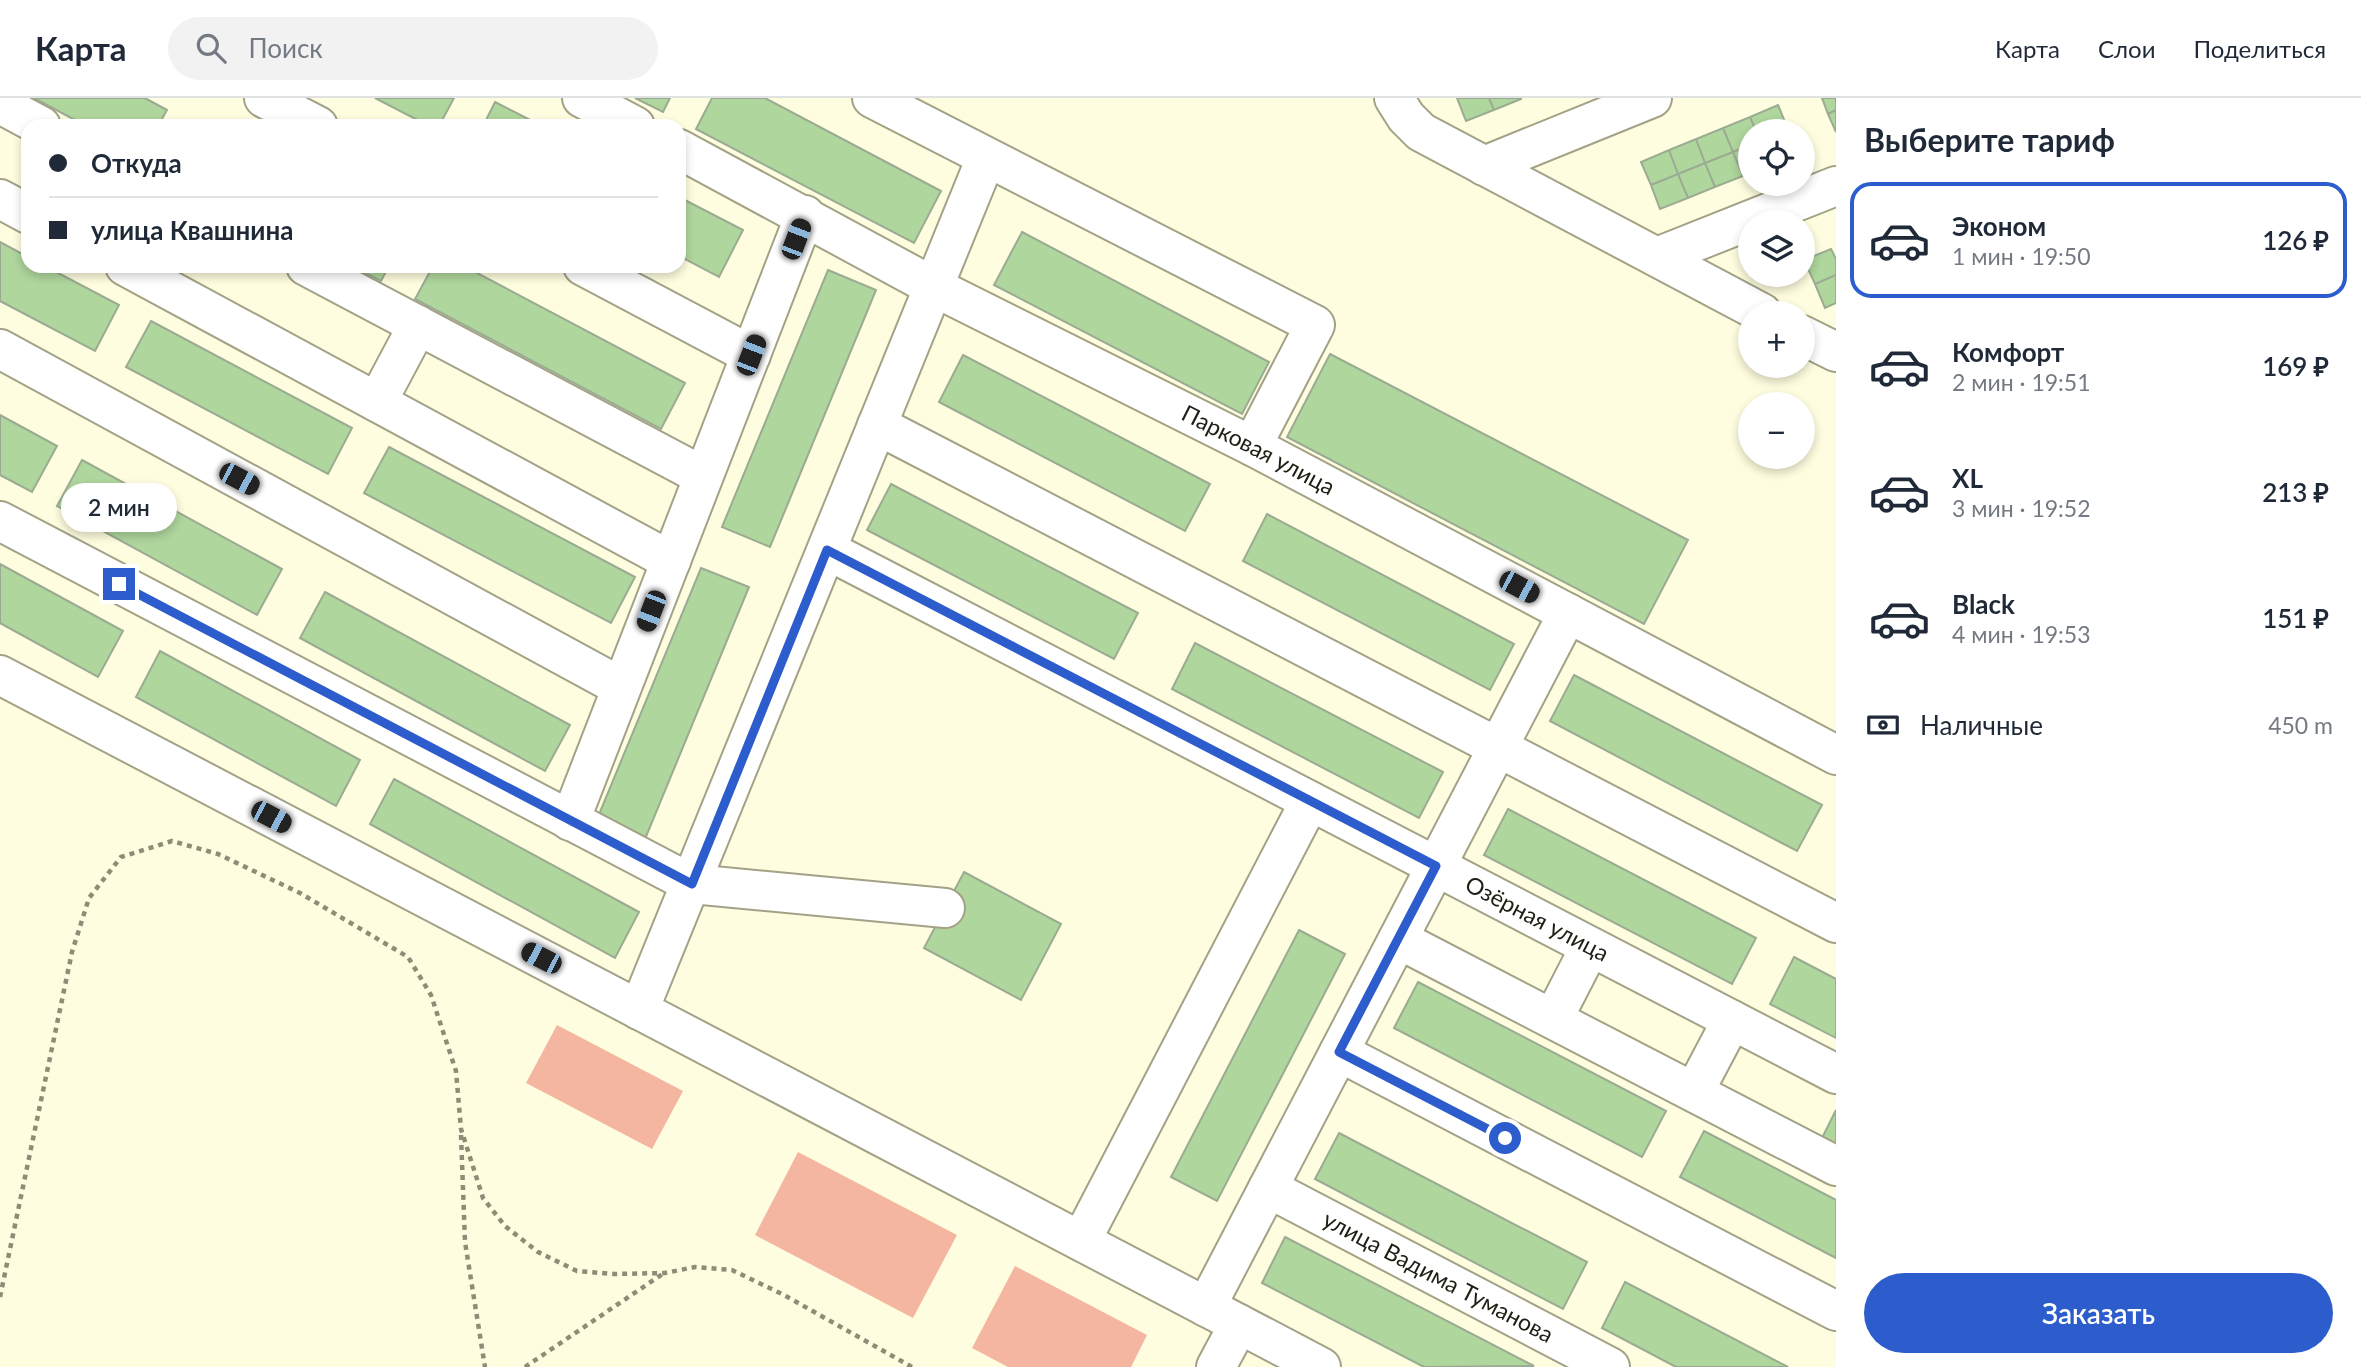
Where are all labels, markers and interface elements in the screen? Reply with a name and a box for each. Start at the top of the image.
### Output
search box [168,17,658,80]
text: Карта [35,28,126,68]
icon: search [192,29,230,67]
text: Поиск [248,32,323,64]
text: Карта [1995,34,2060,63]
text: Слои [2098,34,2155,63]
text: Поделиться [2193,34,2326,63]
map controls [1738,119,1815,469]
button: locate [1738,119,1815,196]
text: Выберите тариф [1864,120,2115,159]
text: Откуда [91,147,182,179]
icon: car [1868,209,1931,272]
button: layers [1738,210,1815,287]
text: Эконом [1952,210,2046,242]
text: улица Квашнина [91,214,293,246]
car [779,216,814,262]
text: 126 ₽ [2262,224,2329,256]
text: 1 мин · 19:50 [1952,242,2091,270]
button: + [1738,301,1815,378]
car [734,332,769,378]
icon: car [1868,335,1931,398]
text: Комфорт [1952,336,2064,368]
text: 169 ₽ [2262,350,2329,382]
text: 2 мин · 19:51 [1952,368,2091,396]
button: − [1738,392,1815,469]
street label: Парковая улица [1178,398,1340,500]
car [216,460,263,498]
icon: car [1868,461,1931,524]
text: XL [1952,462,1983,494]
text: 213 ₽ [2262,476,2329,508]
callout: 2 мин [61,482,177,532]
text: 2 мин [88,493,150,521]
text: 3 мин · 19:52 [1952,494,2091,522]
route end [103,568,135,600]
car [1496,568,1543,606]
icon: car [1868,587,1931,650]
car [634,588,669,634]
text: Black [1952,588,2015,620]
text: 151 ₽ [2262,602,2329,634]
text: 4 мин · 19:53 [1952,620,2091,648]
icon: cash [1864,706,1902,744]
text: Наличные [1920,709,2043,741]
text: 450 m [2268,711,2333,739]
car [248,798,295,836]
street label: Озёрная улица [1461,869,1614,967]
car [518,939,565,977]
route start [1489,1122,1521,1154]
street label: улица Вадима Туманова [1319,1204,1558,1348]
button: Заказать [1864,1273,2333,1353]

